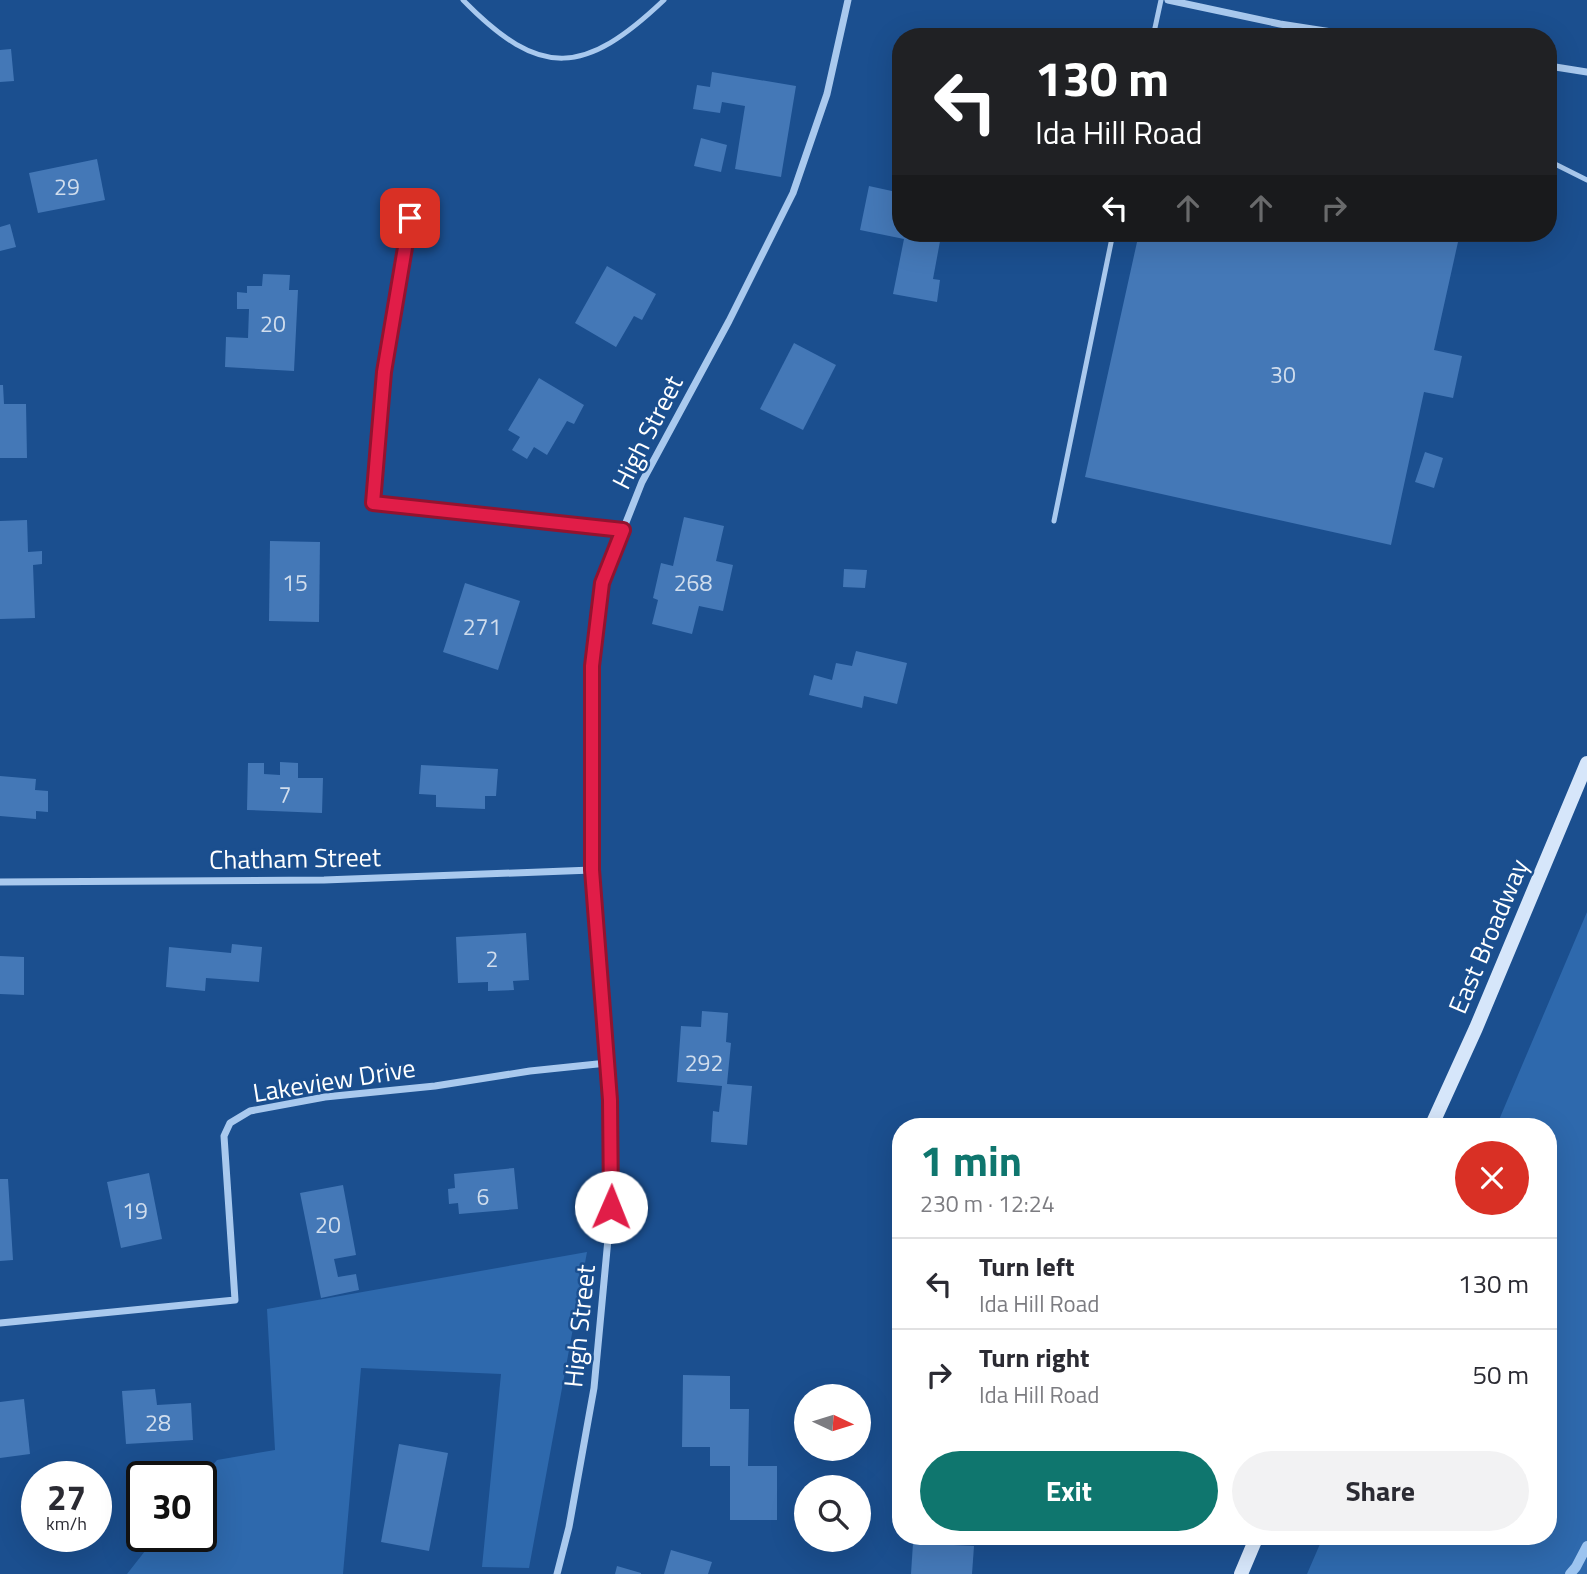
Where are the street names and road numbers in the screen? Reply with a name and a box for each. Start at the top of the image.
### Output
street label: High Street [602,368,692,496]
street label: Chatham Street [209,837,381,879]
street label: East Broadway [1438,853,1538,1019]
street label: Lakeview Drive [250,1048,418,1112]
street label: High Street [553,1263,605,1389]

